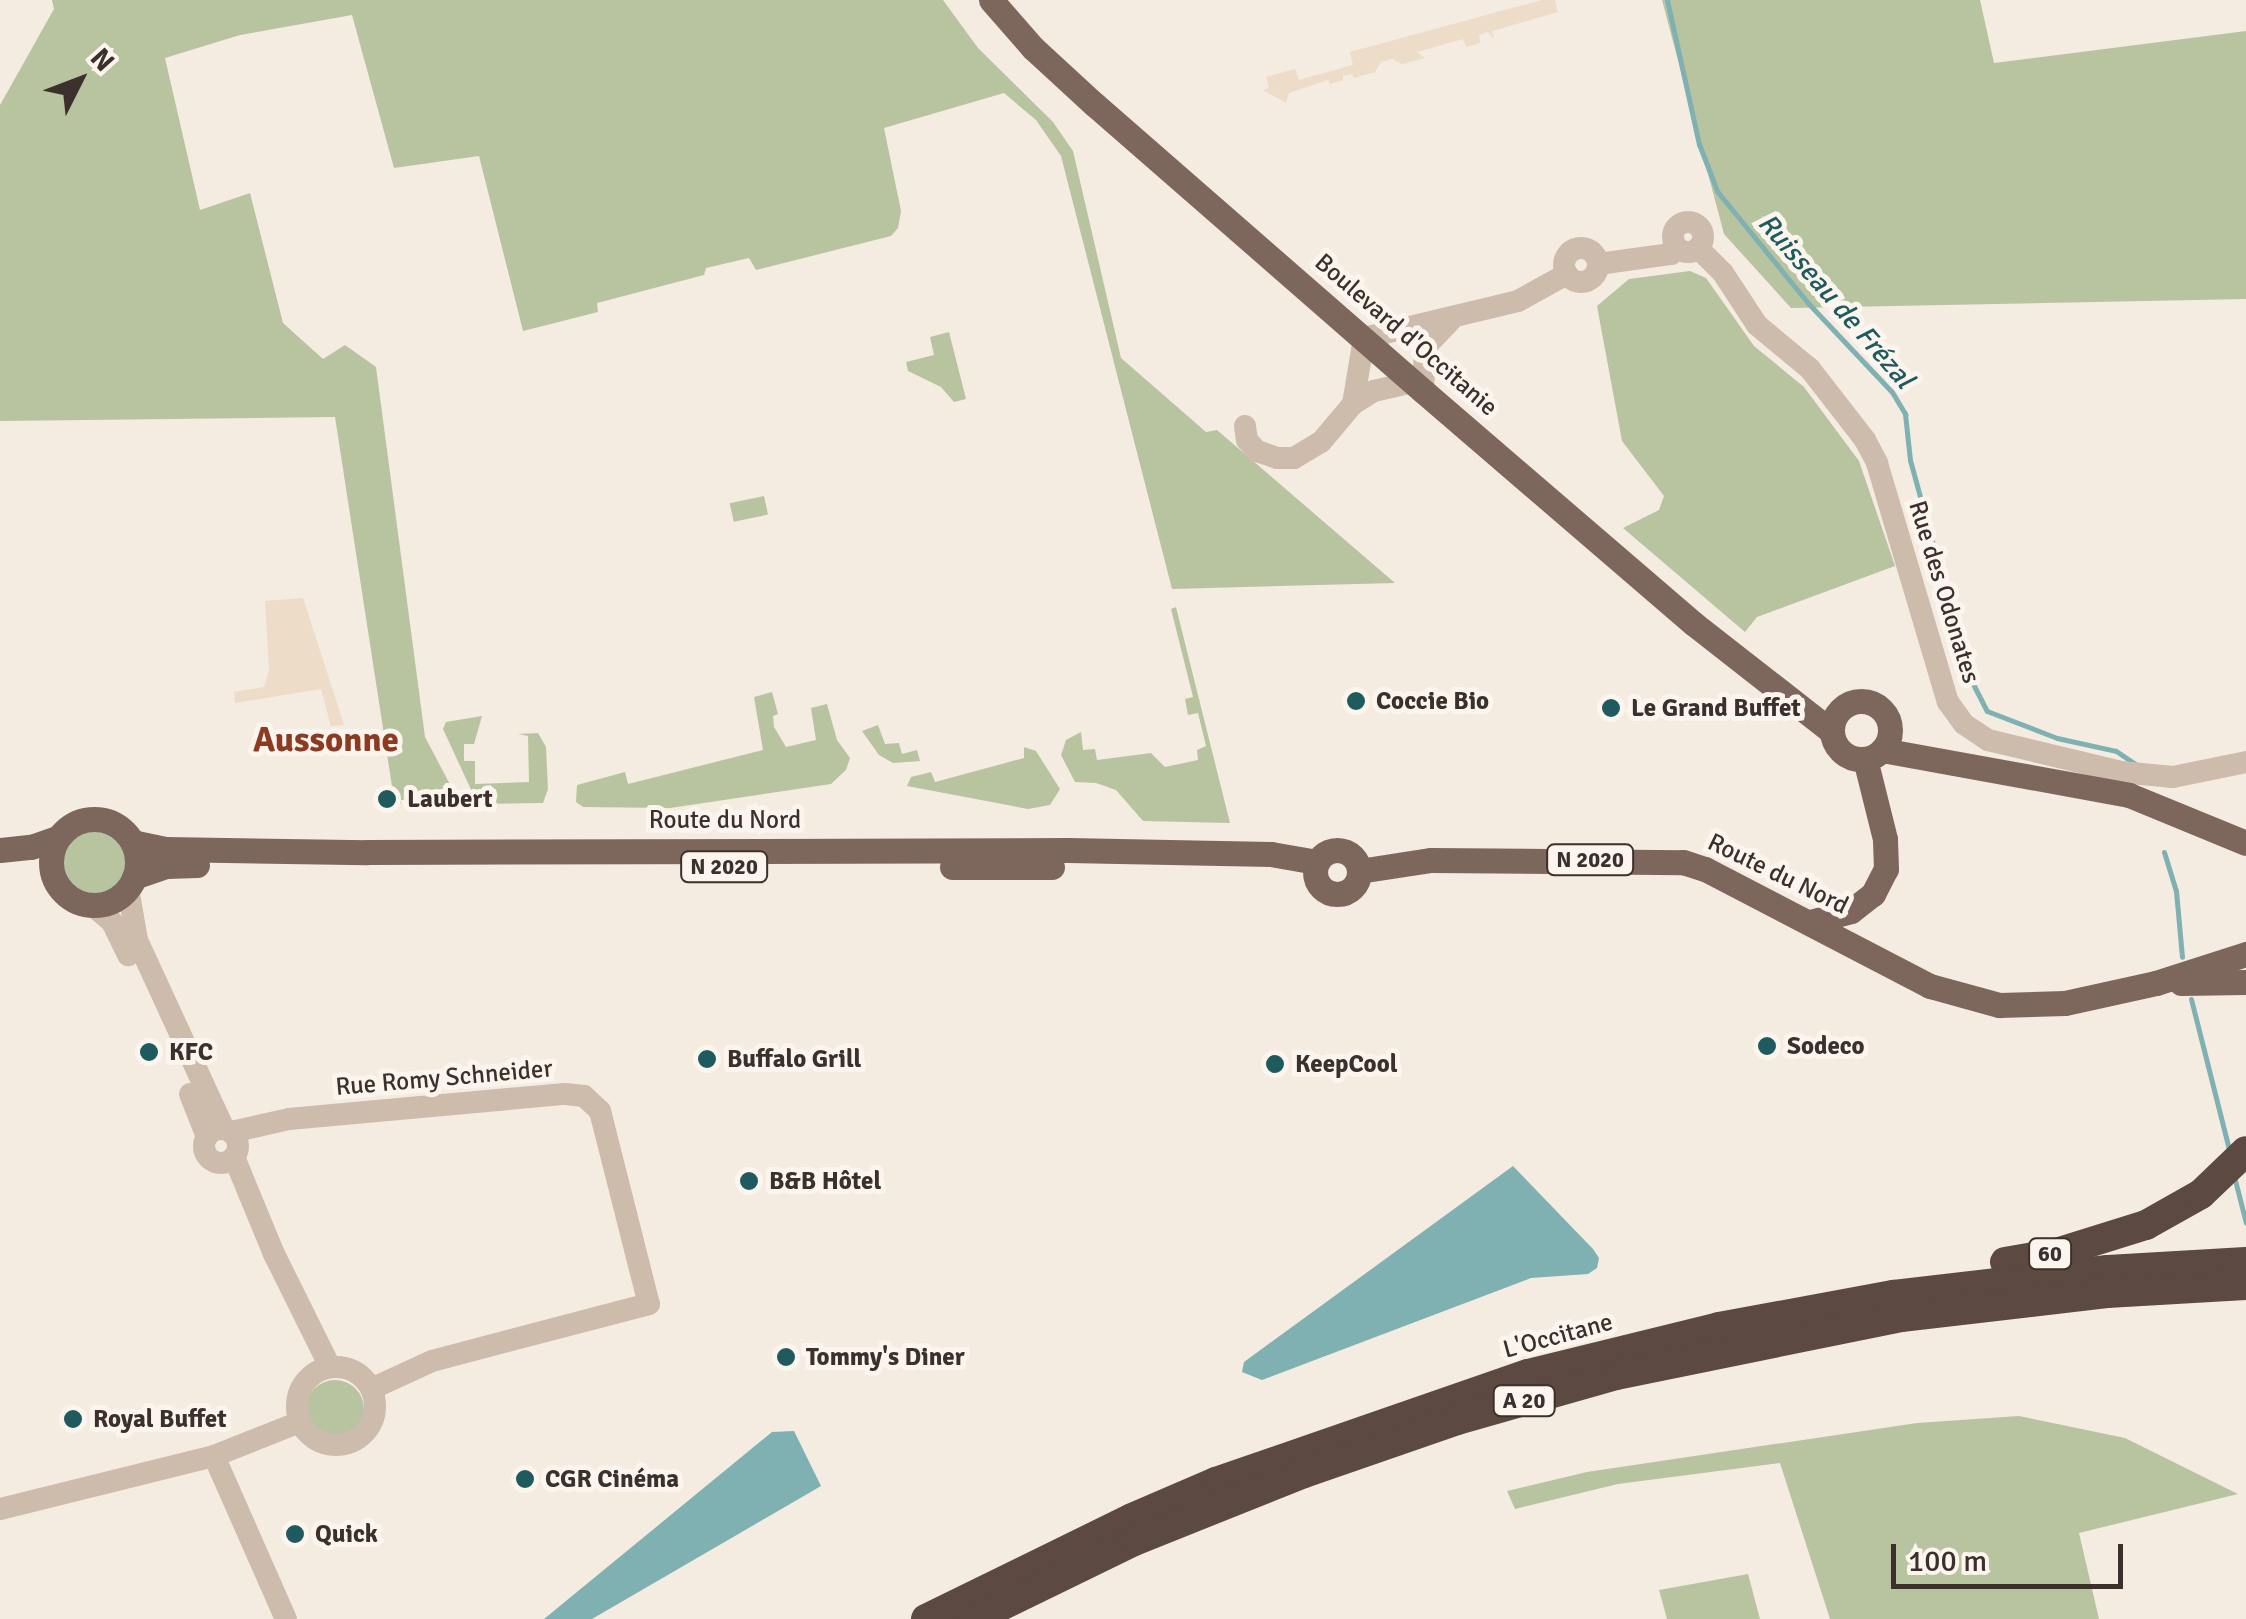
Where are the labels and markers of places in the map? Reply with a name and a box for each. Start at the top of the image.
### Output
place label: Coccie Bio [1376,686,1489,716]
marker: Coccie Bio [1345,690,1367,712]
place label: Le Grand Buffet [1631,693,1801,723]
marker: Le Grand Buffet [1600,697,1622,719]
place label: Laubert [407,784,493,814]
marker: Laubert [376,788,398,810]
place label: Sodeco [1787,1031,1865,1061]
marker: Sodeco [1756,1035,1778,1057]
place label: KFC [169,1037,213,1067]
marker: KFC [138,1041,160,1063]
place label: Buffalo Grill [727,1044,861,1074]
marker: Buffalo Grill [696,1048,718,1070]
place label: KeepCool [1295,1049,1398,1079]
marker: KeepCool [1264,1053,1286,1075]
place label: B&B Hôtel [769,1166,881,1196]
marker: B&B Hôtel [738,1170,760,1192]
place label: Tommy's Diner [806,1342,965,1372]
marker: Tommy's Diner [775,1346,797,1368]
place label: Royal Buffet [93,1404,227,1434]
marker: Royal Buffet [62,1408,84,1430]
place label: CGR Cinéma [545,1464,679,1494]
marker: CGR Cinéma [514,1468,536,1490]
place label: Quick [315,1519,378,1549]
marker: Quick [284,1523,306,1545]

